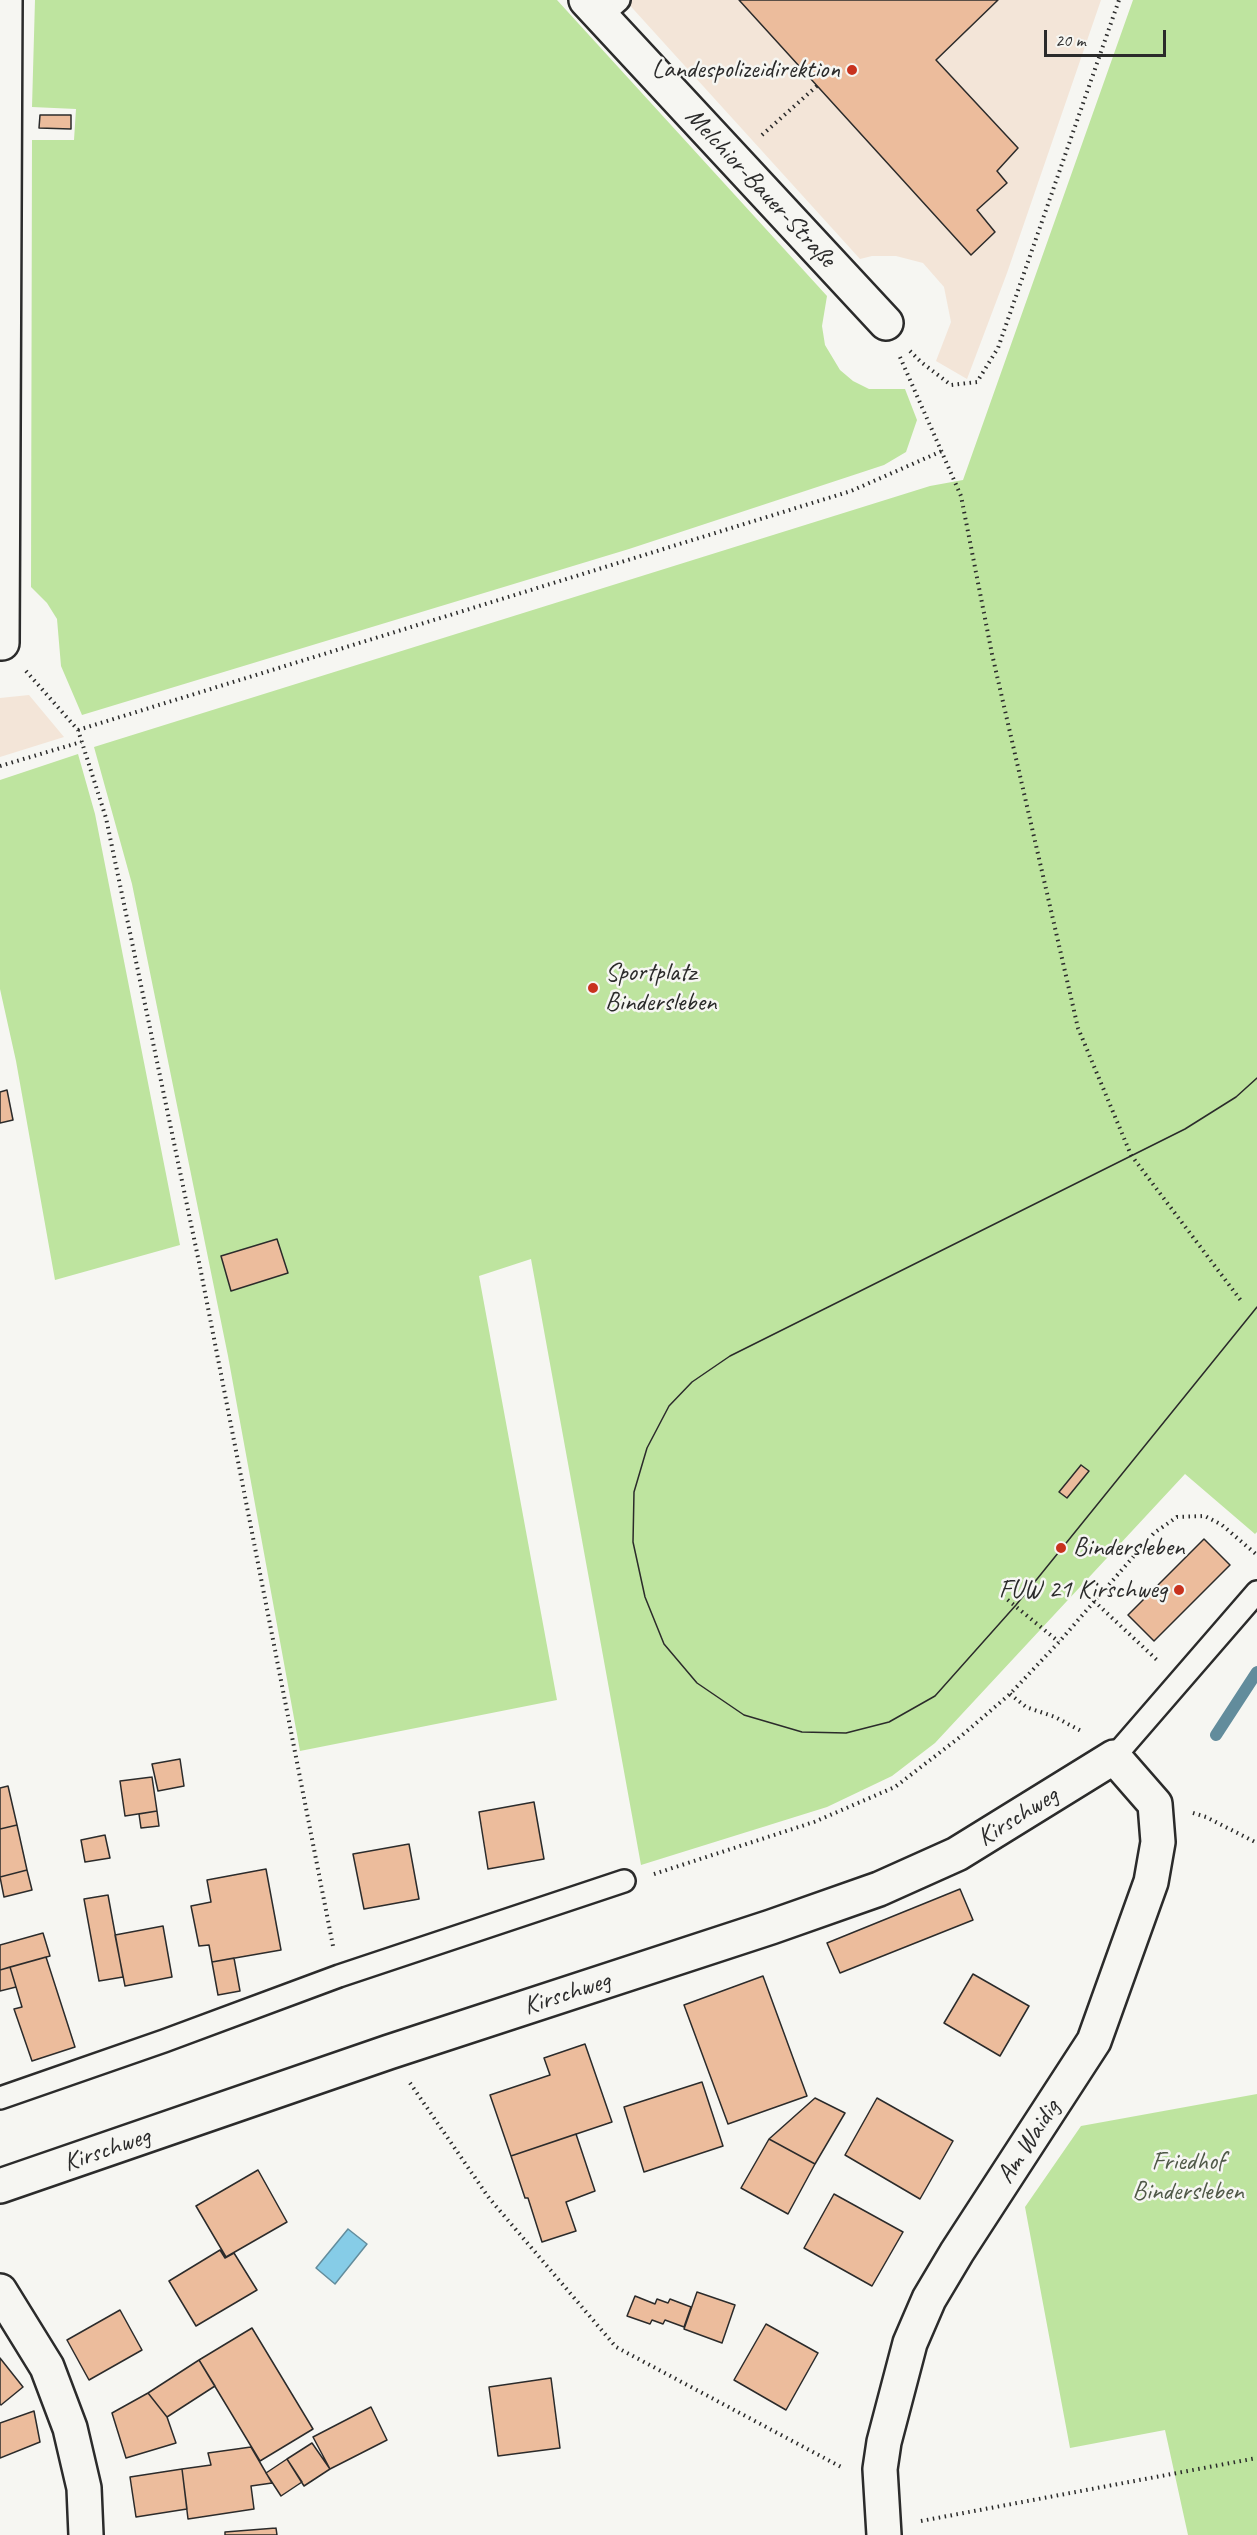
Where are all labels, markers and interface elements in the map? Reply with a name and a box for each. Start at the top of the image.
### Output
scale bar [1047,18,1168,56]
text: 20 m [1055,29,1086,51]
place label: Landespolizeidirektion [652,54,840,86]
marker: Landespolizeidirektion [845,63,859,77]
street label: Melchior-Bauer-Straße [678,102,842,274]
place label: Sportplatz Bindersleben [605,957,717,1018]
marker: Sportplatz Bindersleben [586,981,600,995]
place label: Bindersleben [1073,1532,1185,1564]
marker: Bindersleben [1054,1541,1068,1555]
place label: FUW 21 Kirschweg [999,1574,1167,1606]
marker: FUW 21 Kirschweg [1172,1583,1186,1597]
street label: Kirschweg [972,1780,1064,1854]
street label: Kirschweg [520,1965,614,2023]
street label: Am Waidig [991,2094,1067,2190]
street label: Kirschweg [60,2121,154,2179]
park label: Friedhof Bindersleben [1132,2146,1244,2208]

